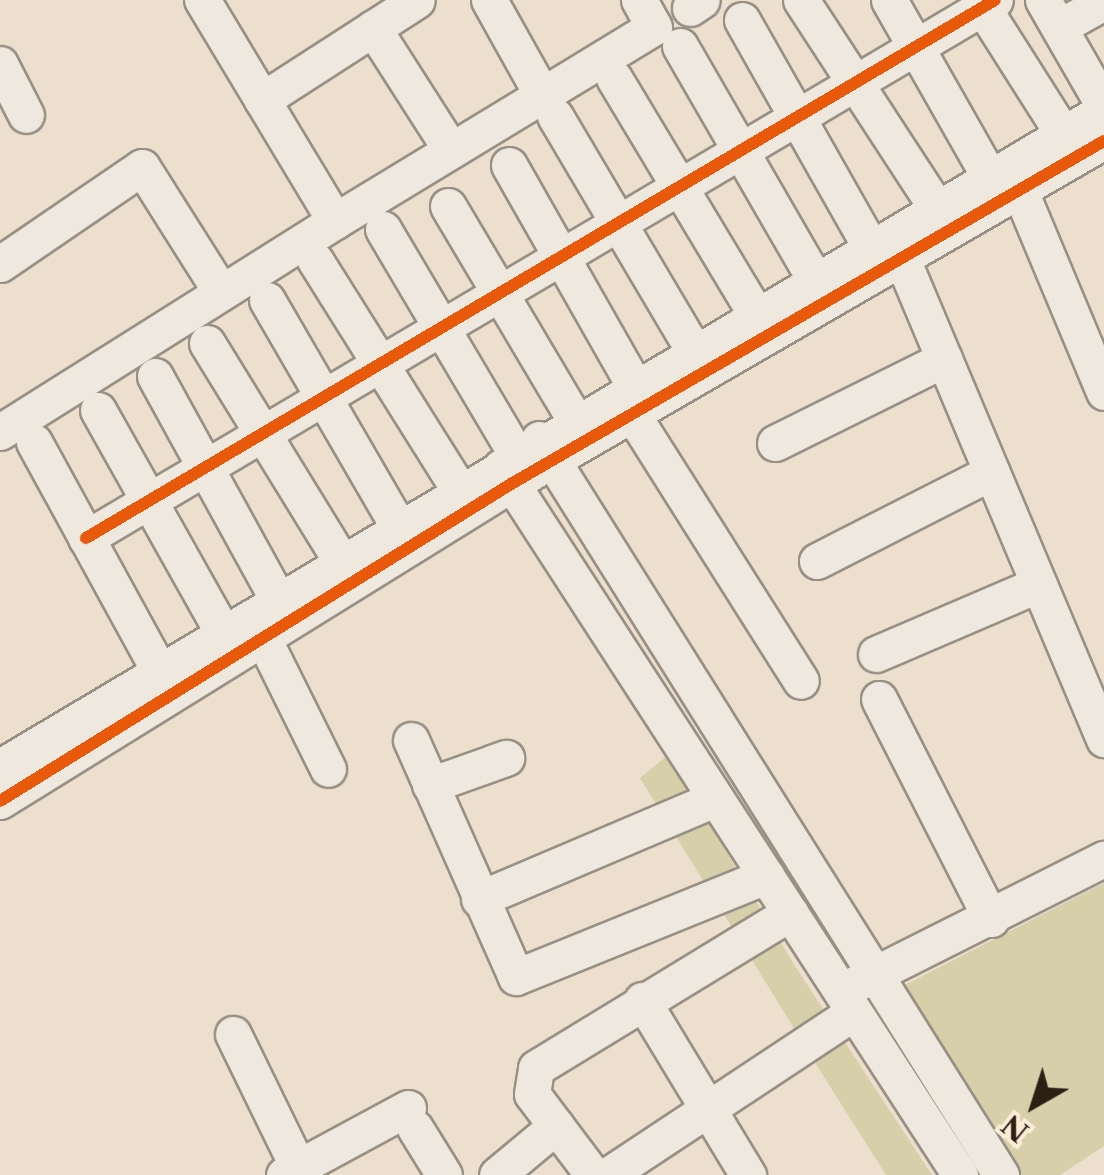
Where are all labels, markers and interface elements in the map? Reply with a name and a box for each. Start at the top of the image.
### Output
north arrow [984,1055,1084,1155]
text: N [995,1107,1035,1149]

